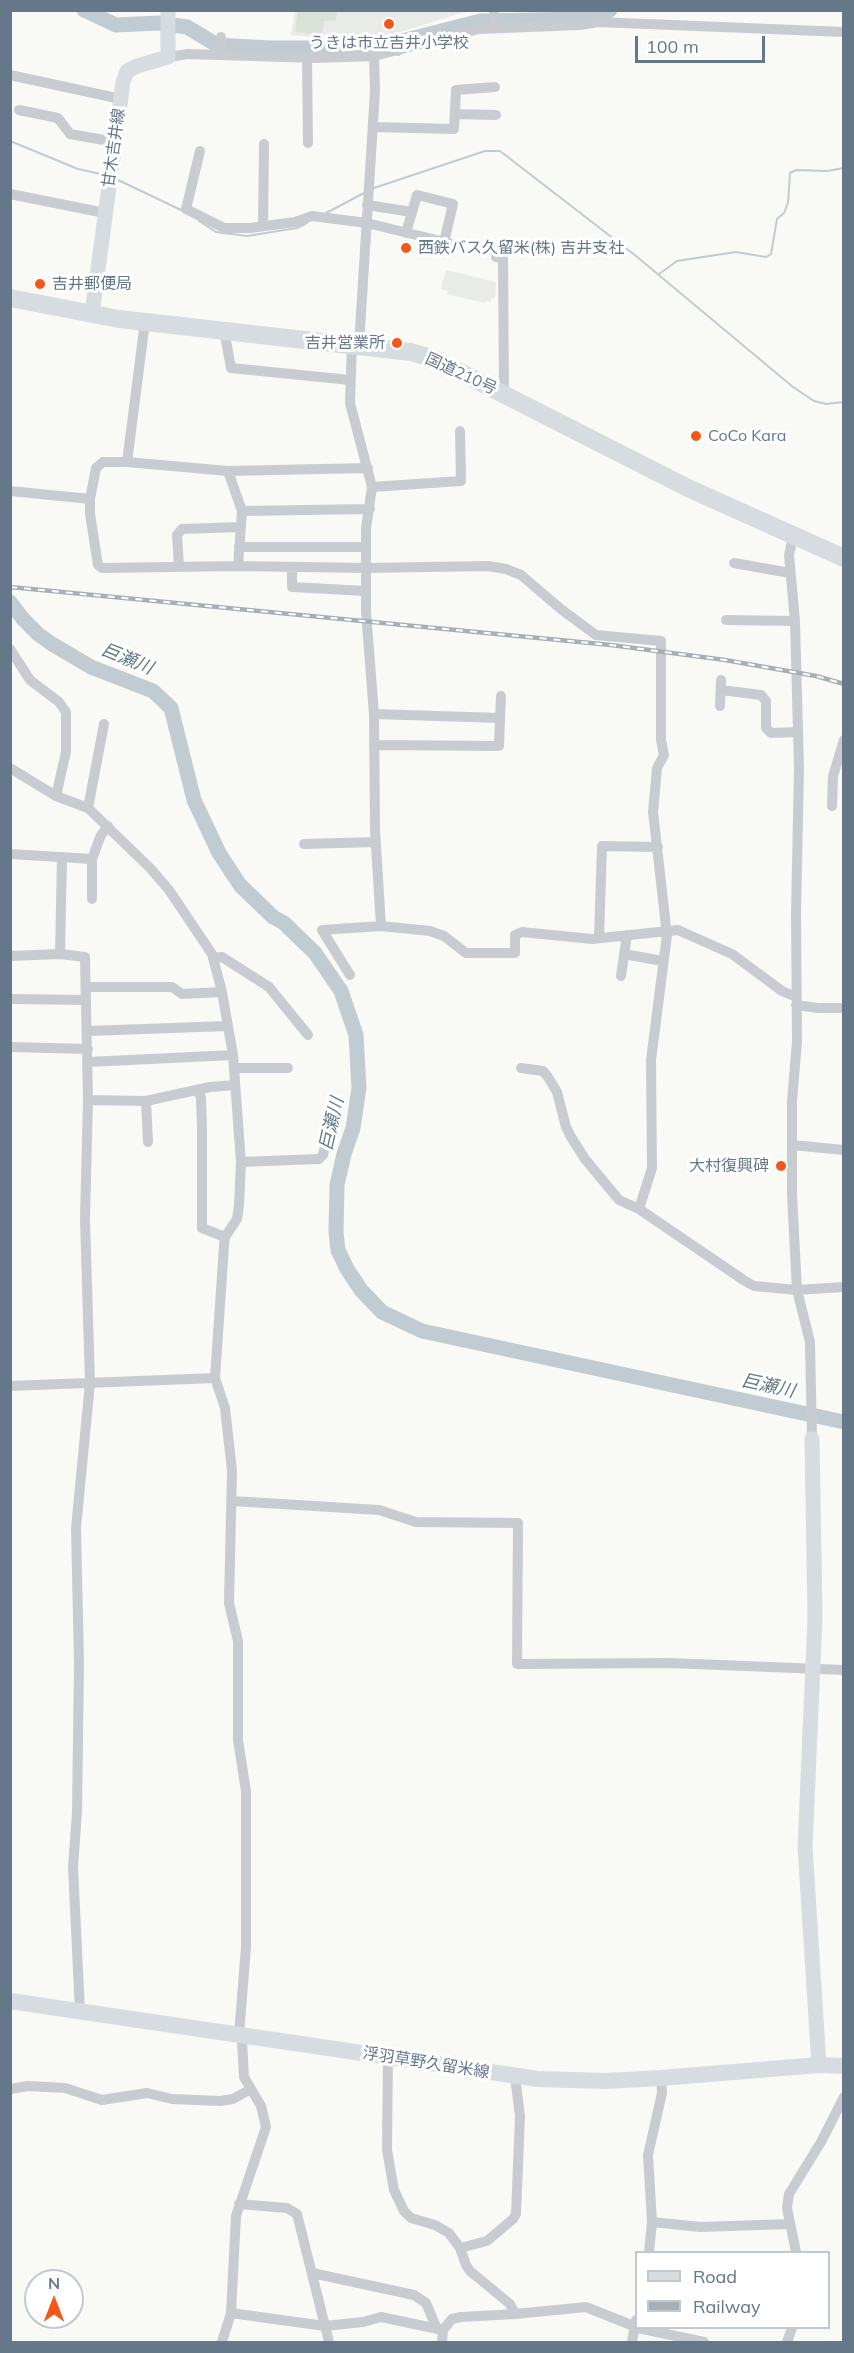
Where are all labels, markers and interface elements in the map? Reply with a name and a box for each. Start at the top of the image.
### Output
marker: うきは市立吉井小学校 [382,17,396,31]
scale bar [638,24,768,62]
place label: うきは市立吉井小学校 [309,33,469,53]
text: 100 m [646,35,699,58]
street label: 甘木吉井線 [99,107,129,189]
place label: 西鉄バス久留米(株) 吉井支社 [418,238,624,258]
marker: 西鉄バス久留米(株) 吉井支社 [399,241,413,255]
place label: 吉井郵便局 [52,274,132,294]
marker: 吉井郵便局 [33,277,47,291]
place label: 吉井営業所 [305,333,385,353]
marker: 吉井営業所 [390,336,404,350]
street label: 国道210号 [422,349,500,399]
place label: CoCo Kara [708,426,786,446]
marker: CoCo Kara [689,429,703,443]
water label: 巨瀬川 [98,639,156,679]
water label: 巨瀬川 [315,1095,349,1153]
place label: 大村復興碑 [689,1156,769,1176]
marker: 大村復興碑 [774,1159,788,1173]
water label: 巨瀬川 [739,1370,797,1402]
street label: 浮羽草野久留米線 [361,2044,491,2082]
legend [635,2251,830,2329]
text: Road [693,2265,737,2288]
north arrow [24,2269,84,2329]
text: N [48,2273,60,2293]
text: Railway [693,2295,761,2318]

